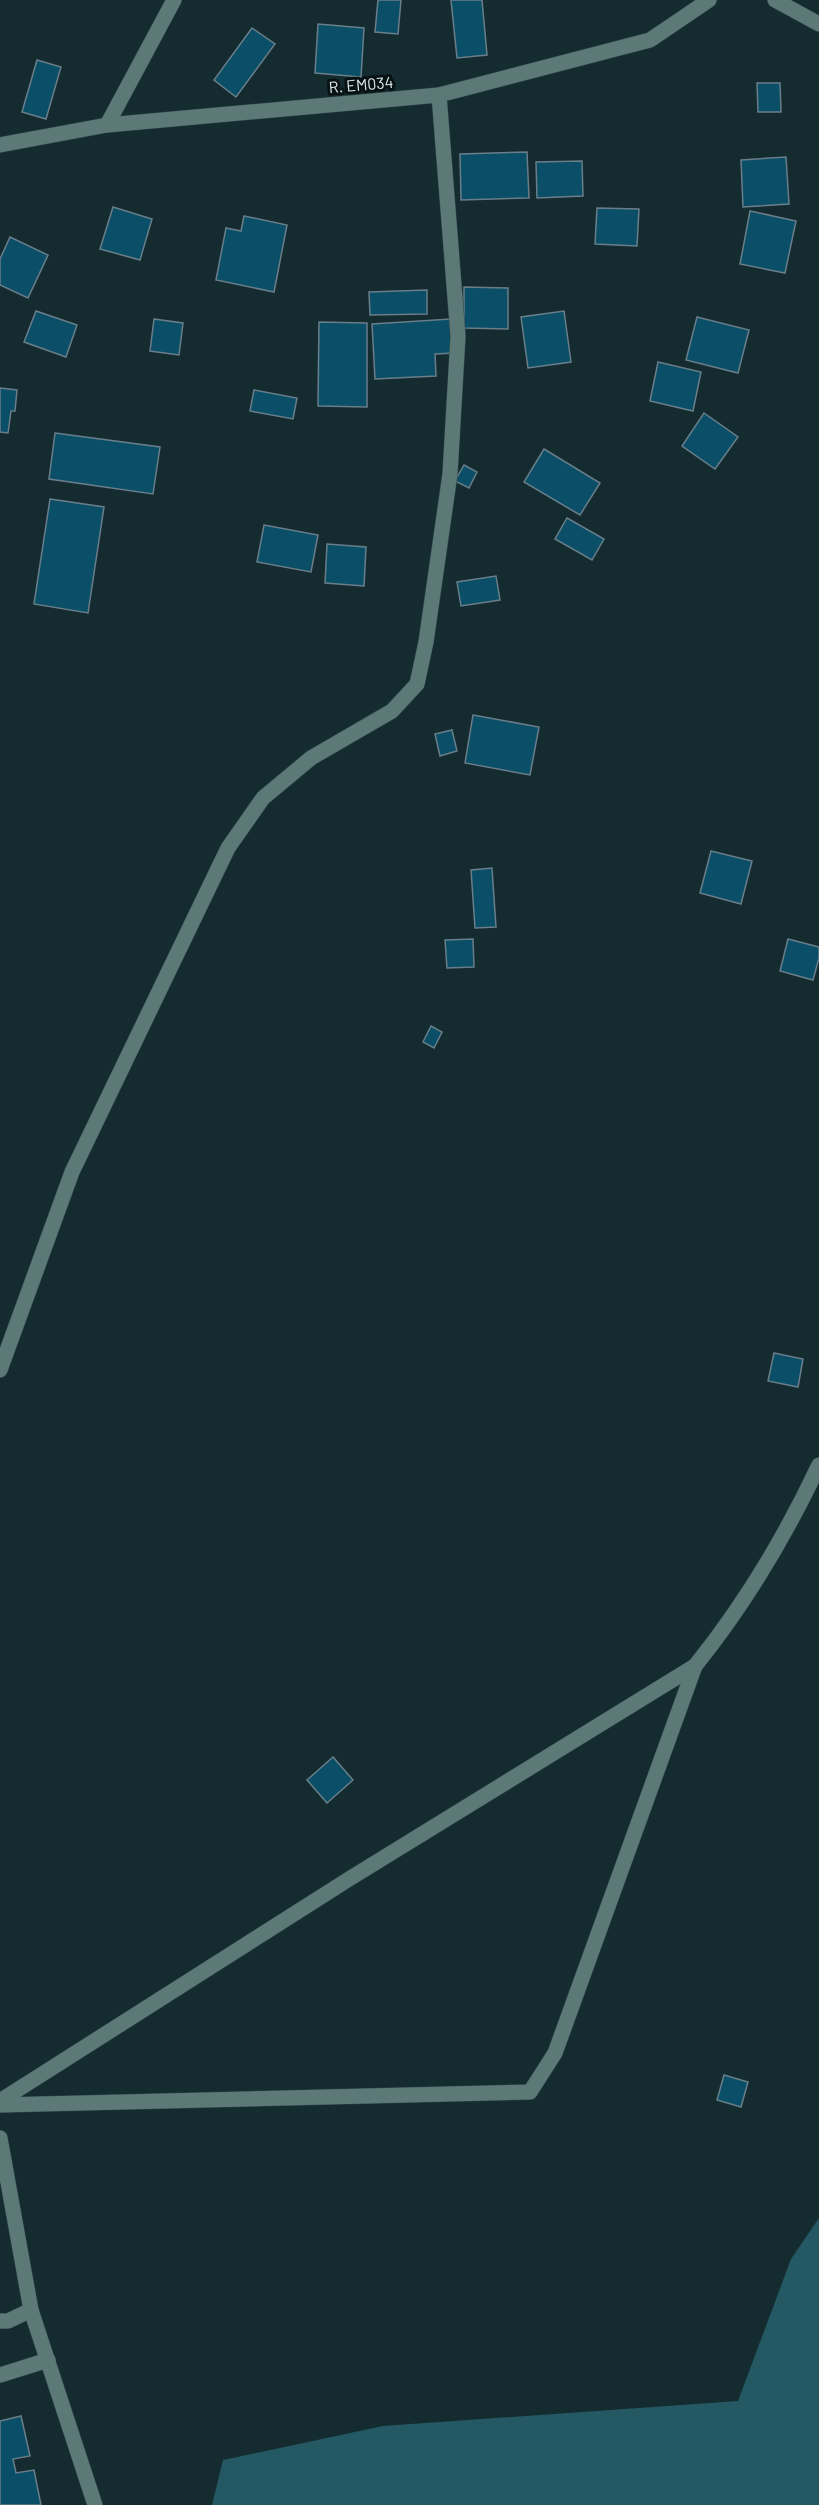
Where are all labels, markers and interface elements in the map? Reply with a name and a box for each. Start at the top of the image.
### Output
street label: R. EM034 [328,72,394,96]

